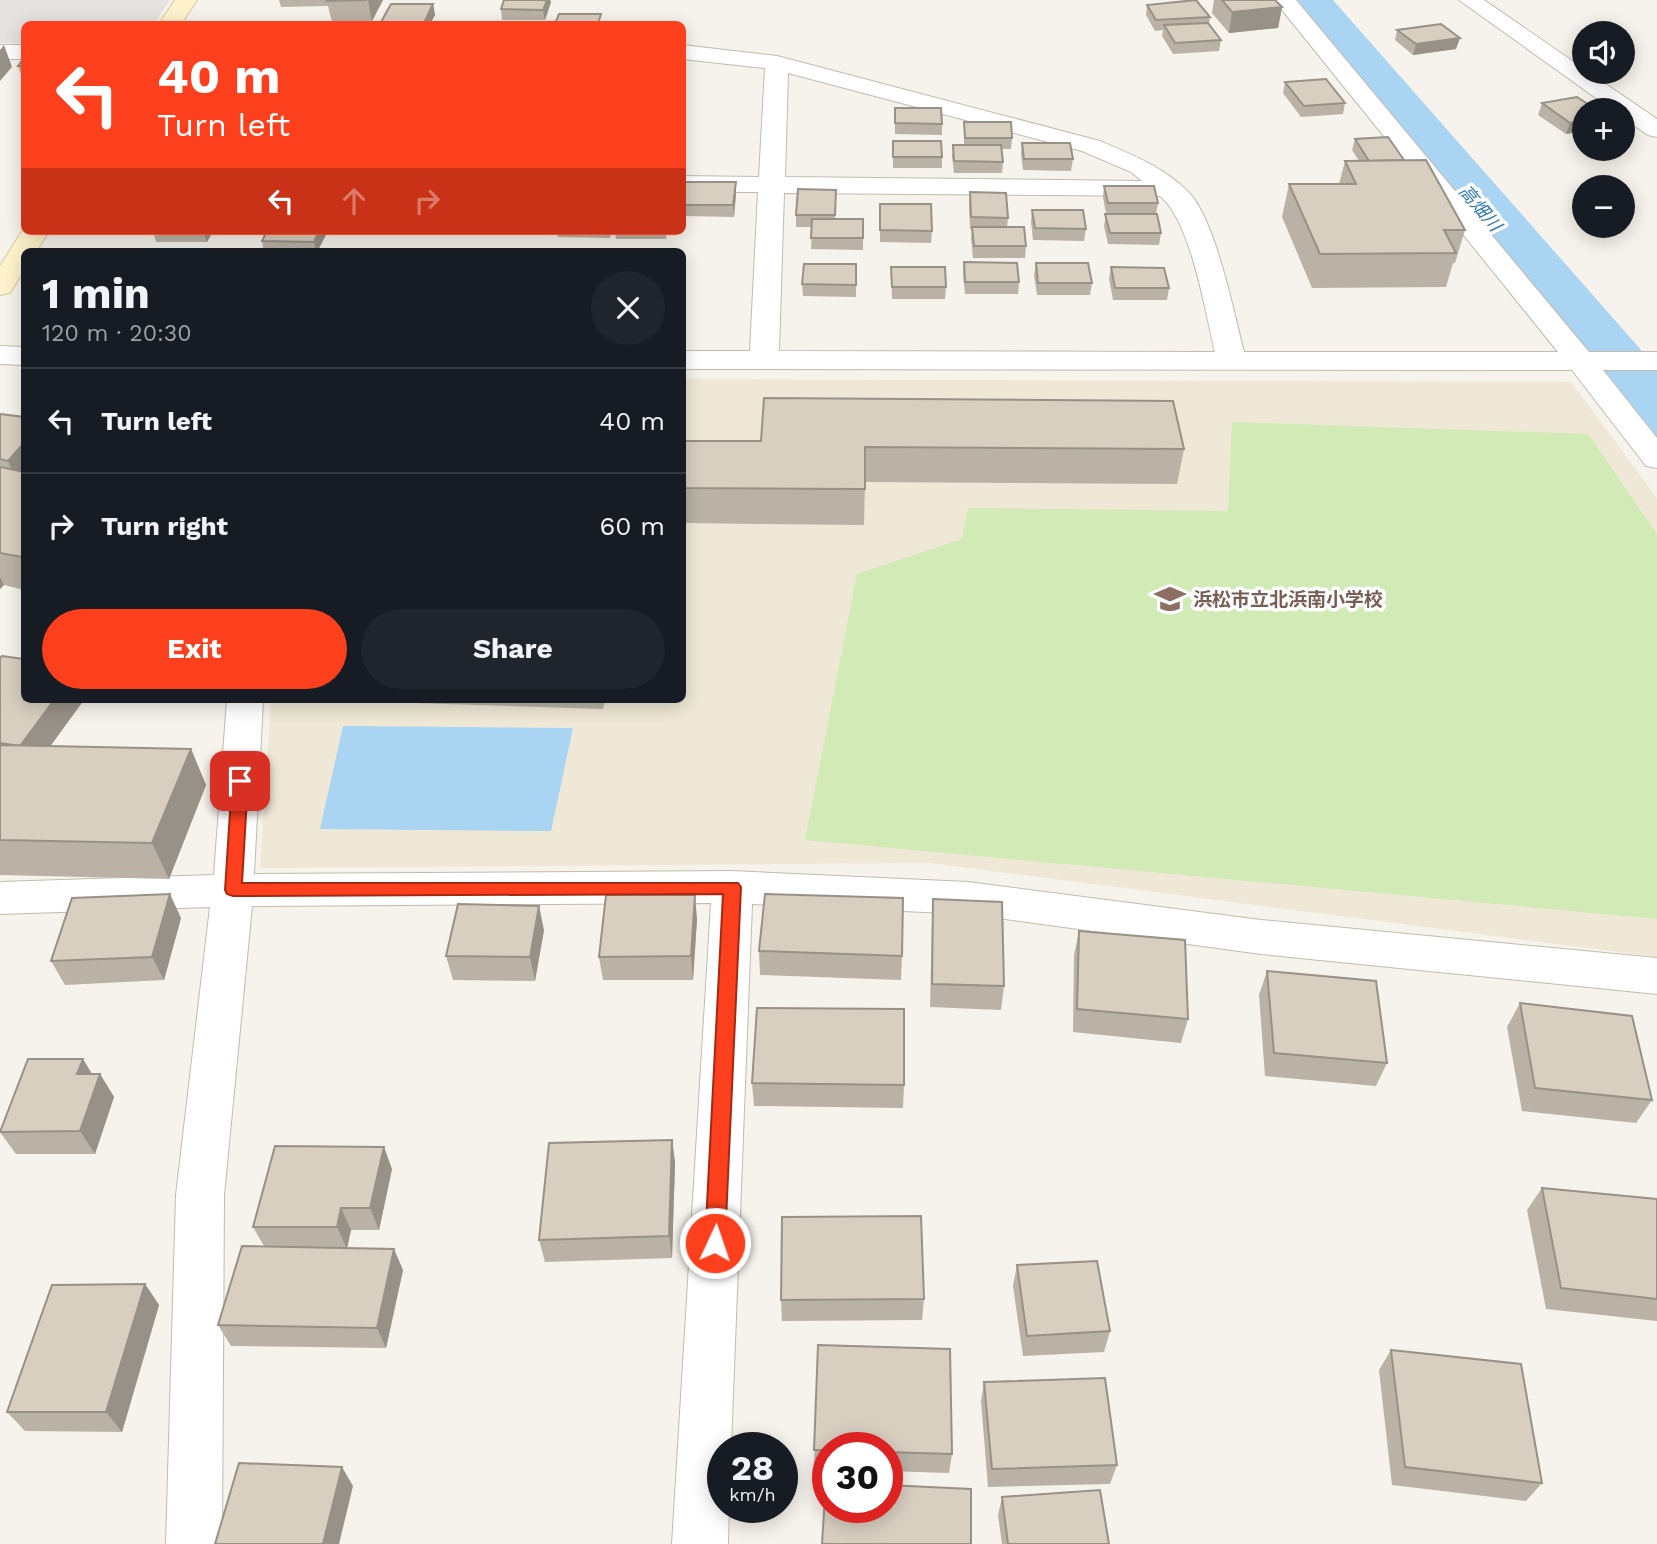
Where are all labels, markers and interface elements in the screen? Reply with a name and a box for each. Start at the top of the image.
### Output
map controls [1572,21,1635,238]
button: sound [1572,21,1635,84]
text: 40 m [157,47,280,105]
icon: left [42,49,133,140]
button: + [1572,98,1635,161]
text: Turn left [157,106,290,144]
button: − [1572,175,1635,238]
water label: 高畑川 [1455,180,1507,237]
icon: left [262,182,300,220]
icon: ahead [335,182,373,220]
icon: right [408,182,446,220]
text: 1 min [42,269,150,318]
button: close [591,271,665,345]
text: 120 m · 20:30 [42,320,192,347]
icon: left [42,402,80,440]
text: Turn left [101,406,212,436]
text: 40 m [599,406,665,436]
icon: right [42,507,80,545]
text: Turn right [101,511,228,541]
text: 60 m [599,511,665,541]
school or university icon: 浜松市立北浜南小学校 [1153,582,1187,616]
place label: 浜松市立北浜南小学校 [1193,588,1383,611]
button: Exit [42,609,347,689]
button: Share [361,609,665,689]
pin [210,751,270,811]
icon: arrive [221,762,259,800]
position arrow [678,1206,752,1280]
speed limit sign: 30 [812,1432,903,1523]
text: 28 [731,1447,774,1489]
text: km/h [729,1484,776,1505]

